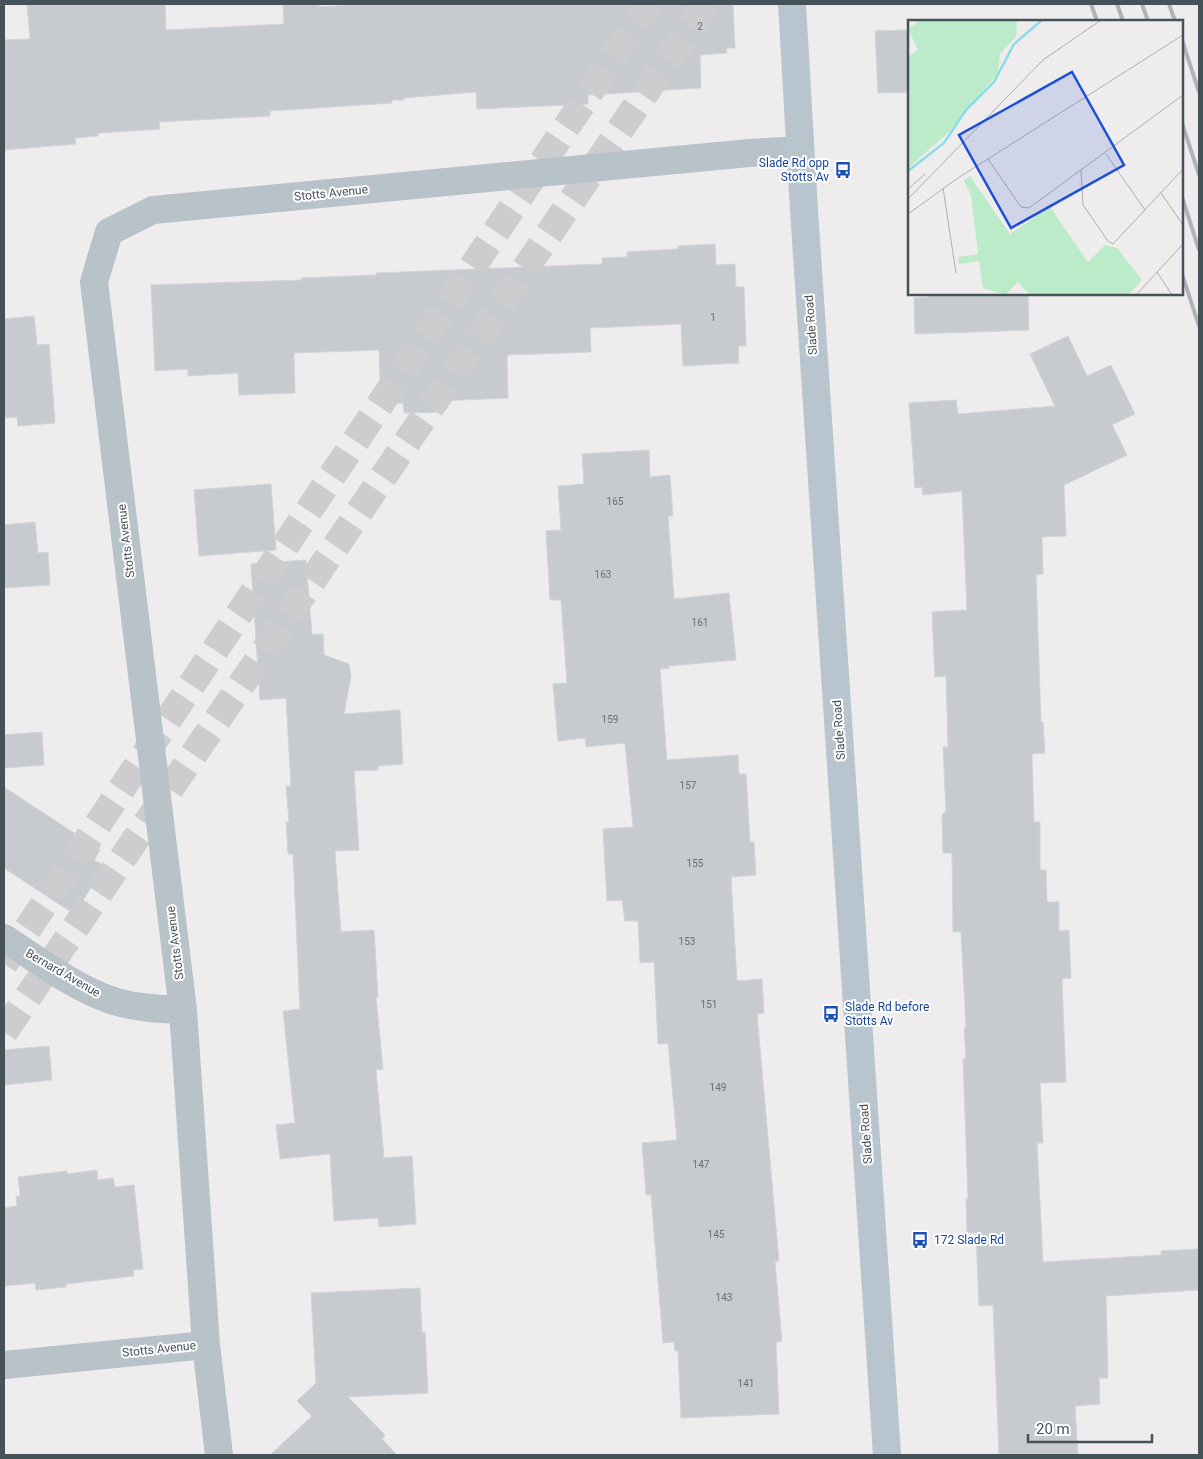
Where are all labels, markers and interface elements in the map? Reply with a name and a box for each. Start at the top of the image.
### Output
inset map [908,20,1183,295]
house number: 2 [697,21,703,32]
place label: Slade Rd opp Stotts Av [759,156,829,184]
bus stop icon: Slade Rd opp Stotts Av [833,160,853,180]
street label: Stotts Avenue [293,182,369,204]
street label: Slade Road [802,294,820,356]
house number: 1 [710,312,716,323]
house number: 165 [607,496,624,507]
street label: Stotts Avenue [115,503,137,579]
house number: 163 [595,569,611,580]
house number: 161 [692,617,708,628]
street label: Slade Road [830,699,848,761]
house number: 159 [602,714,618,725]
house number: 157 [680,780,697,791]
house number: 155 [687,858,704,869]
street label: Stotts Avenue [164,905,186,981]
house number: 153 [679,936,695,947]
street label: Bernard Avenue [23,946,103,1000]
house number: 151 [701,999,717,1010]
place label: Slade Rd before Stotts Av [845,1000,929,1028]
bus stop icon: Slade Rd before Stotts Av [821,1004,841,1024]
house number: 149 [710,1082,726,1093]
street label: Slade Road [857,1103,875,1165]
house number: 147 [693,1159,710,1170]
house number: 145 [708,1229,725,1240]
bus stop icon: 172 Slade Rd [910,1230,930,1250]
place label: 172 Slade Rd [934,1233,1004,1247]
house number: 143 [716,1292,732,1303]
street label: Stotts Avenue [121,1338,197,1360]
house number: 141 [738,1378,754,1389]
scale bar [1028,1412,1152,1444]
text: 20 m [1036,1420,1070,1438]

